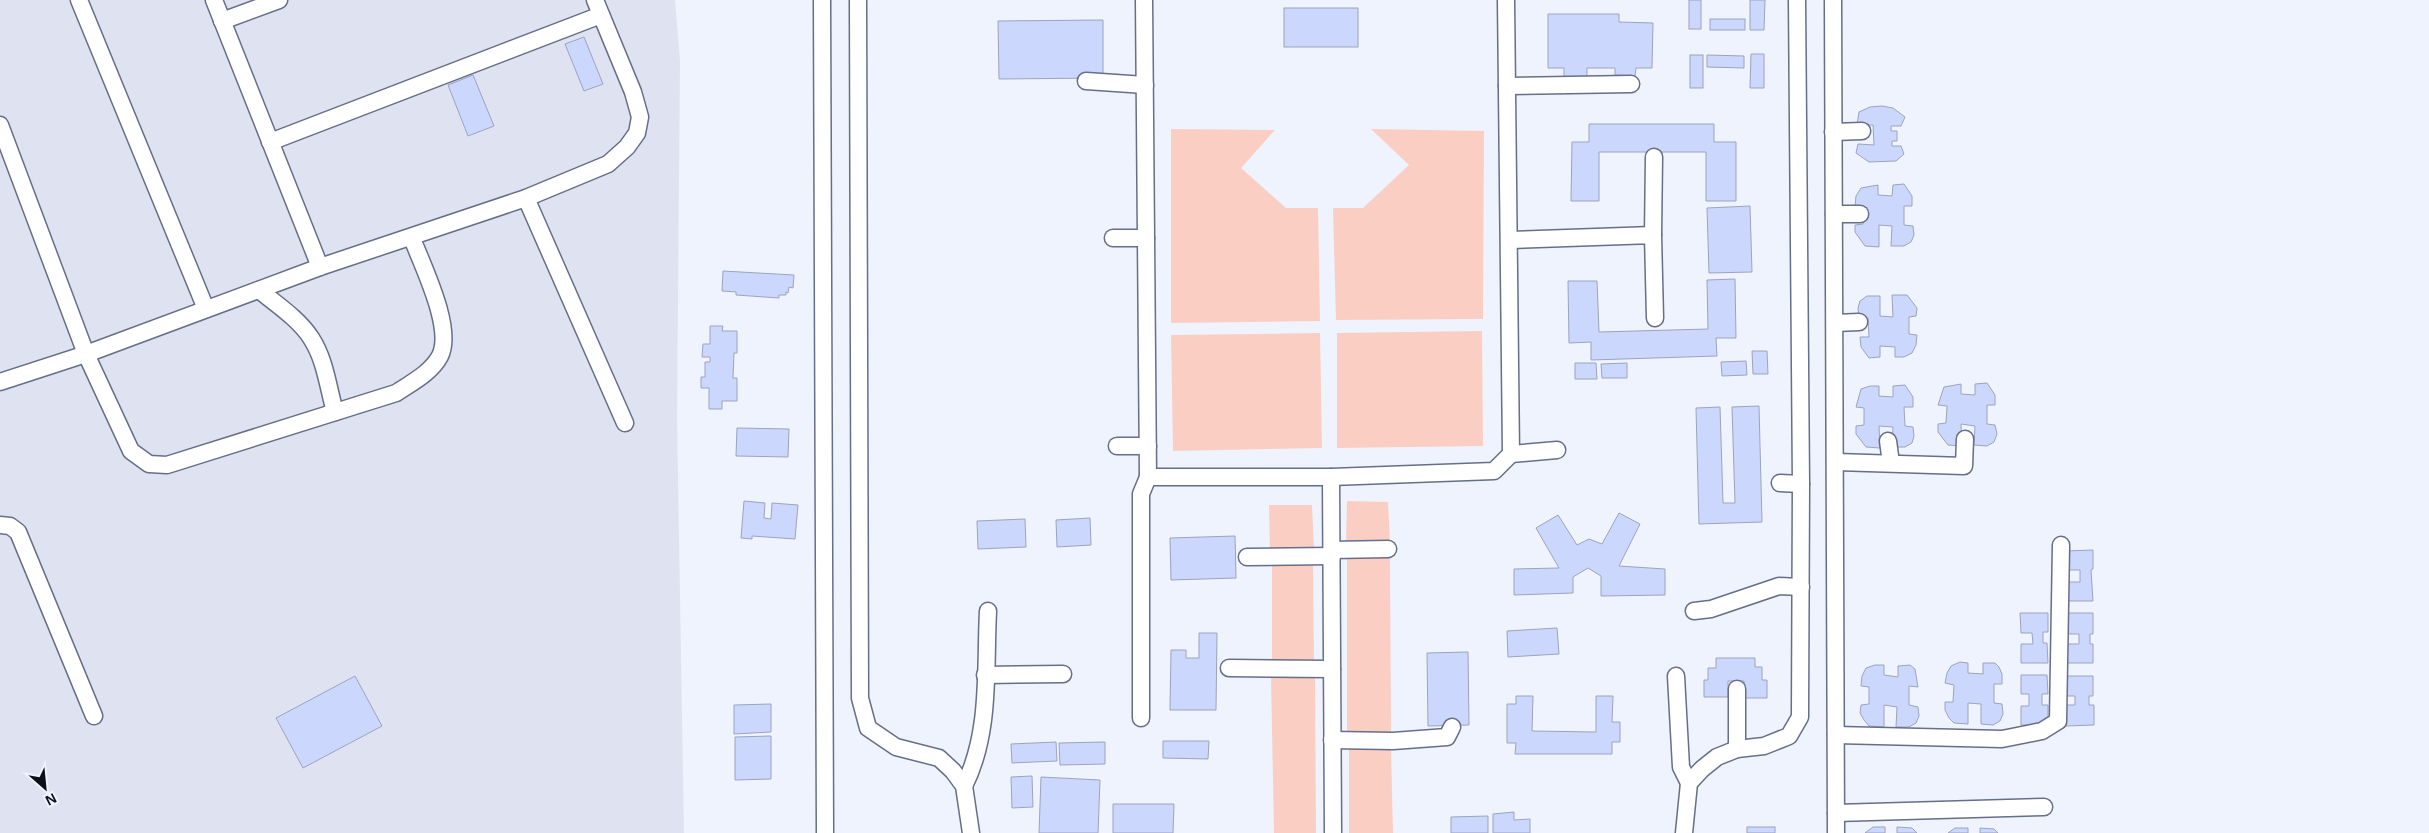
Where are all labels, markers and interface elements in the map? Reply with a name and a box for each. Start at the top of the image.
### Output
north arrow [20,763,70,813]
text: N [43,790,59,809]

